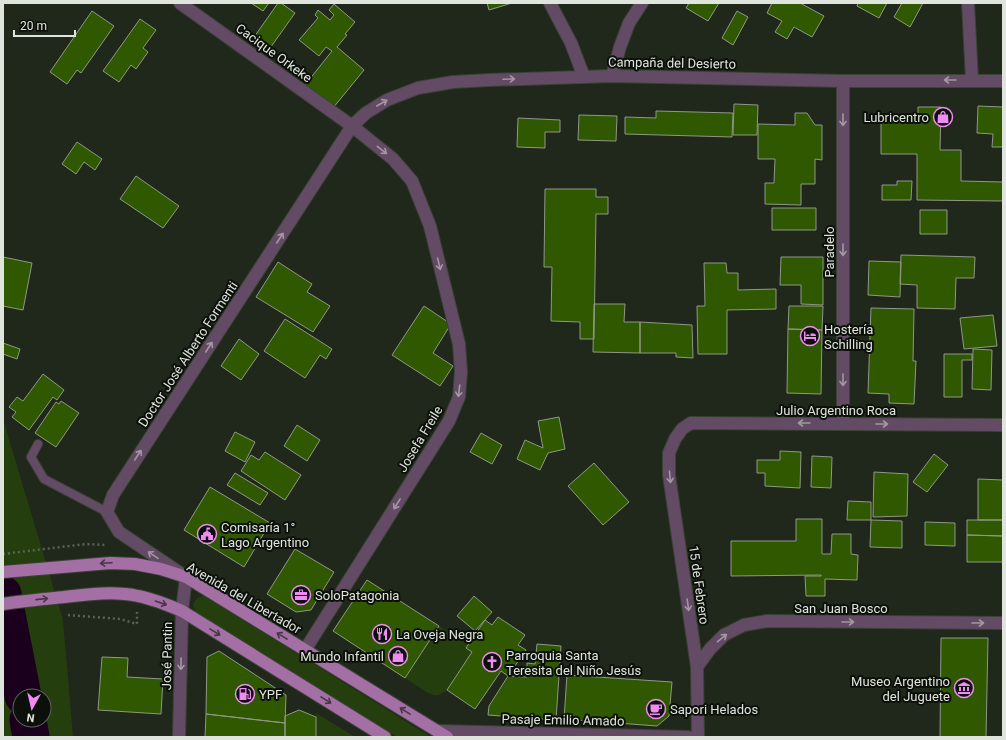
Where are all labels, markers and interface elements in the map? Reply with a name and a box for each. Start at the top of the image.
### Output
scale bar [14,12,75,38]
text: 20 m [20,19,47,33]
street label: Cacique Orkeke [233,20,315,86]
street label: Campaña del Desierto [608,54,736,72]
one-way arrow [502,75,515,83]
one-way arrow [944,76,957,84]
one-way arrow [376,98,388,106]
shop icon: Lubricentro [932,106,954,128]
place label: Lubricentro [863,110,929,125]
one-way arrow [839,113,847,126]
one-way arrow [377,146,388,155]
street label: Paradelo [822,226,837,278]
one-way arrow [276,232,285,243]
one-way arrow [839,243,847,256]
one-way arrow [436,257,444,270]
street label: Doctor José Alberto Formenti [135,278,241,430]
place label: Hostería Schilling [824,322,873,352]
hotel icon: Hostería Schilling [799,325,821,347]
one-way arrow [205,341,214,352]
one-way arrow [839,373,847,386]
one-way arrow [455,384,463,397]
street label: Josefa Freile [394,403,446,475]
street label: Julio Argentino Roca [776,403,896,418]
one-way arrow [798,419,811,427]
one-way arrow [875,420,888,428]
one-way arrow [134,450,143,461]
one-way arrow [666,470,673,483]
one-way arrow [393,498,401,509]
place label: Comisaría 1° Lago Argentino [221,520,309,550]
public building icon: Comisaría 1° Lago Argentino [196,523,218,545]
street label: 15 de Febrero [686,545,712,625]
one-way arrow [148,551,159,559]
one-way arrow [100,559,113,567]
street label: Avenida del Libertador [184,559,304,637]
office icon: SoloPatagonia [290,584,312,606]
place label: SoloPatagonia [315,588,399,603]
one-way arrow [35,595,48,603]
one-way arrow [684,598,692,611]
one-way arrow [155,600,168,607]
street label: San Juan Bosco [794,601,888,616]
one-way arrow [841,618,854,626]
one-way arrow [971,619,984,627]
street label: José Pantin [159,622,175,690]
restaurant icon: La Oveja Negra [371,623,393,645]
place label: La Oveja Negra [396,627,483,642]
one-way arrow [209,628,221,636]
one-way arrow [276,631,288,639]
one-way arrow [717,633,727,642]
shop icon: Mundo Infantil [387,645,409,667]
place label: Parroquia Santa Teresita del Niño Jesús [506,648,641,678]
place label: Mundo Infantil [300,649,384,664]
church icon: Parroquia Santa Teresita del Niño Jesús [481,651,503,673]
one-way arrow [177,657,185,670]
place label: Museo Argentino del Juguete [851,674,950,704]
museum icon: Museo Argentino del Juguete [953,677,975,699]
fuel station icon: YPF [234,683,256,705]
place label: YPF [259,687,282,702]
north arrow [12,688,52,728]
one-way arrow [320,696,331,704]
cafe icon: Sapori Helados [645,698,667,720]
place label: Sapori Helados [670,702,758,717]
one-way arrow [400,707,411,715]
text: N [26,710,35,724]
street label: Pasaje Emilio Amado [501,711,625,729]

